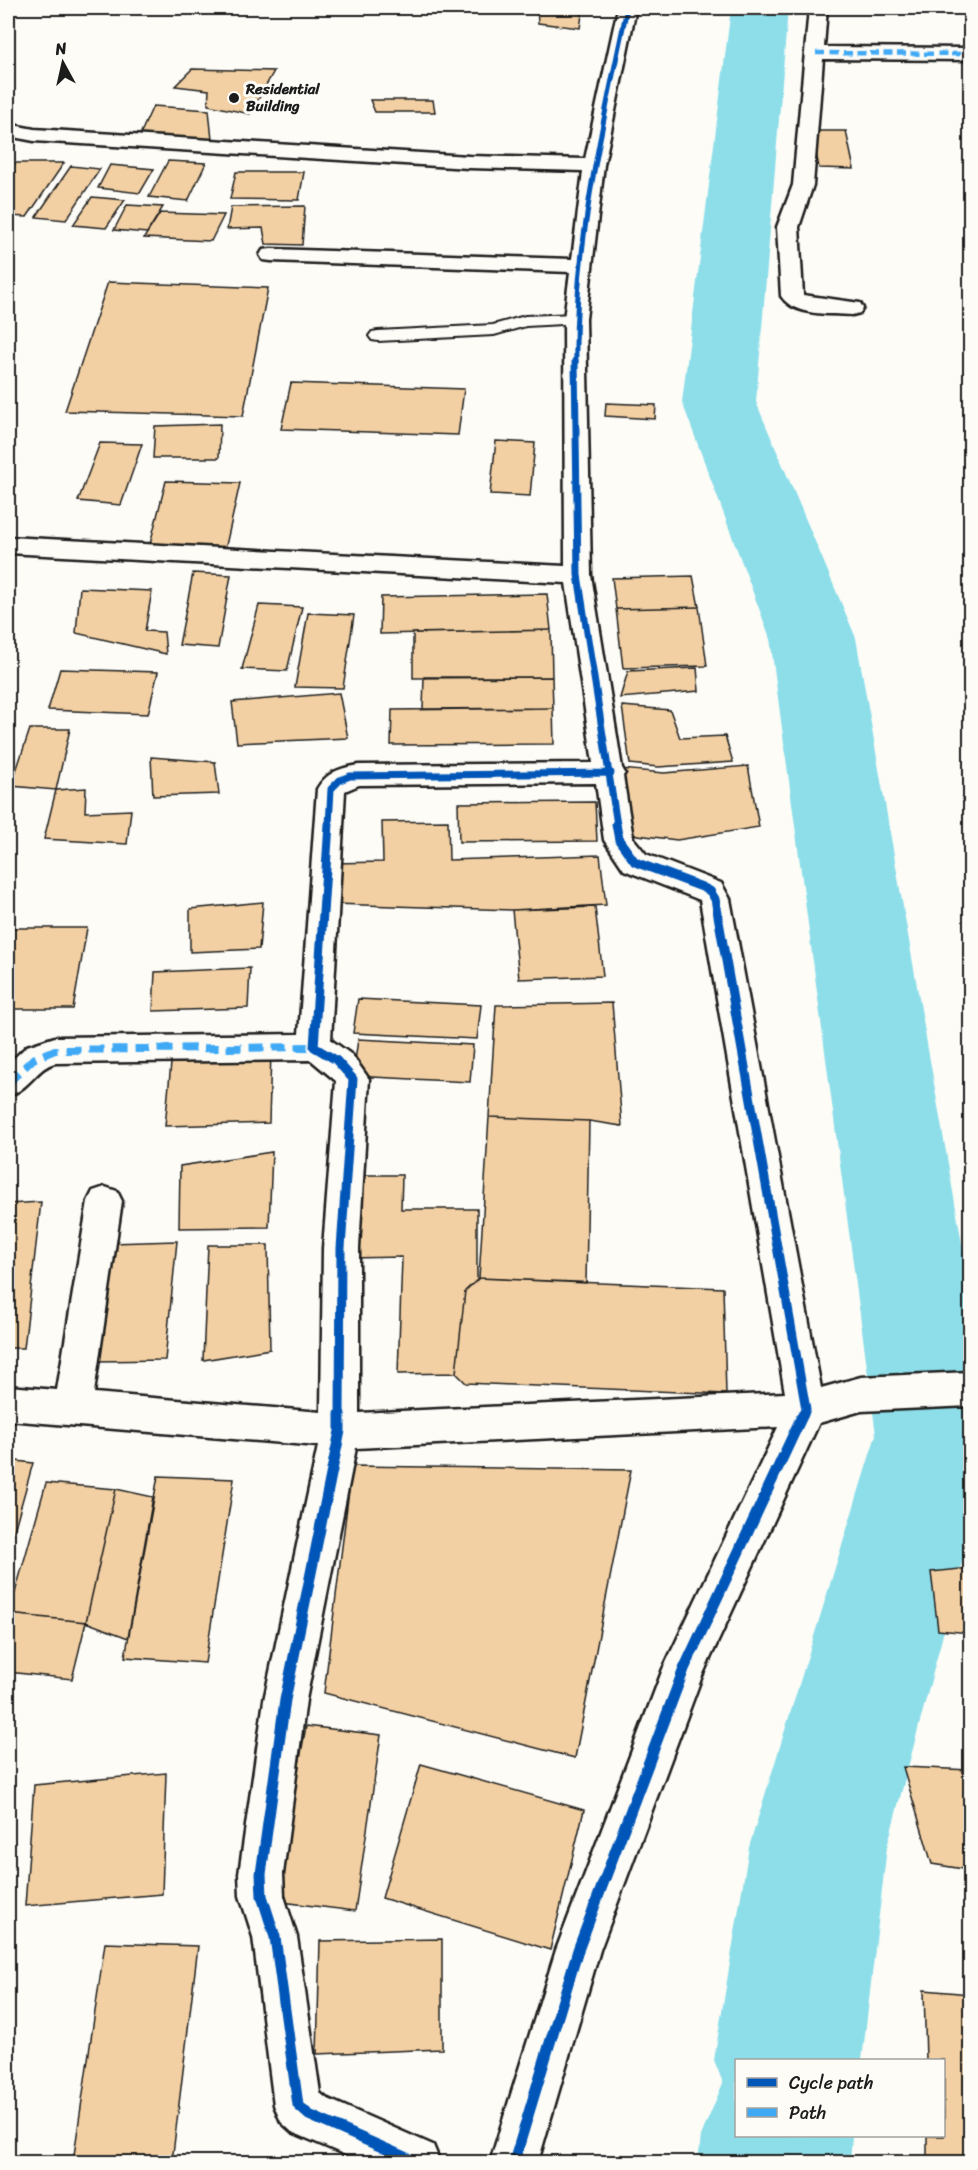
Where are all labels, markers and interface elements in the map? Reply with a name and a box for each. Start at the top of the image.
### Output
north arrow [33,33,93,93]
text: N [52,33,69,64]
place label: Residential Building [245,76,320,119]
marker: Residential Building [227,91,241,105]
legend [735,2059,945,2137]
text: Cycle path [789,2067,873,2099]
text: Path [789,2097,826,2129]

